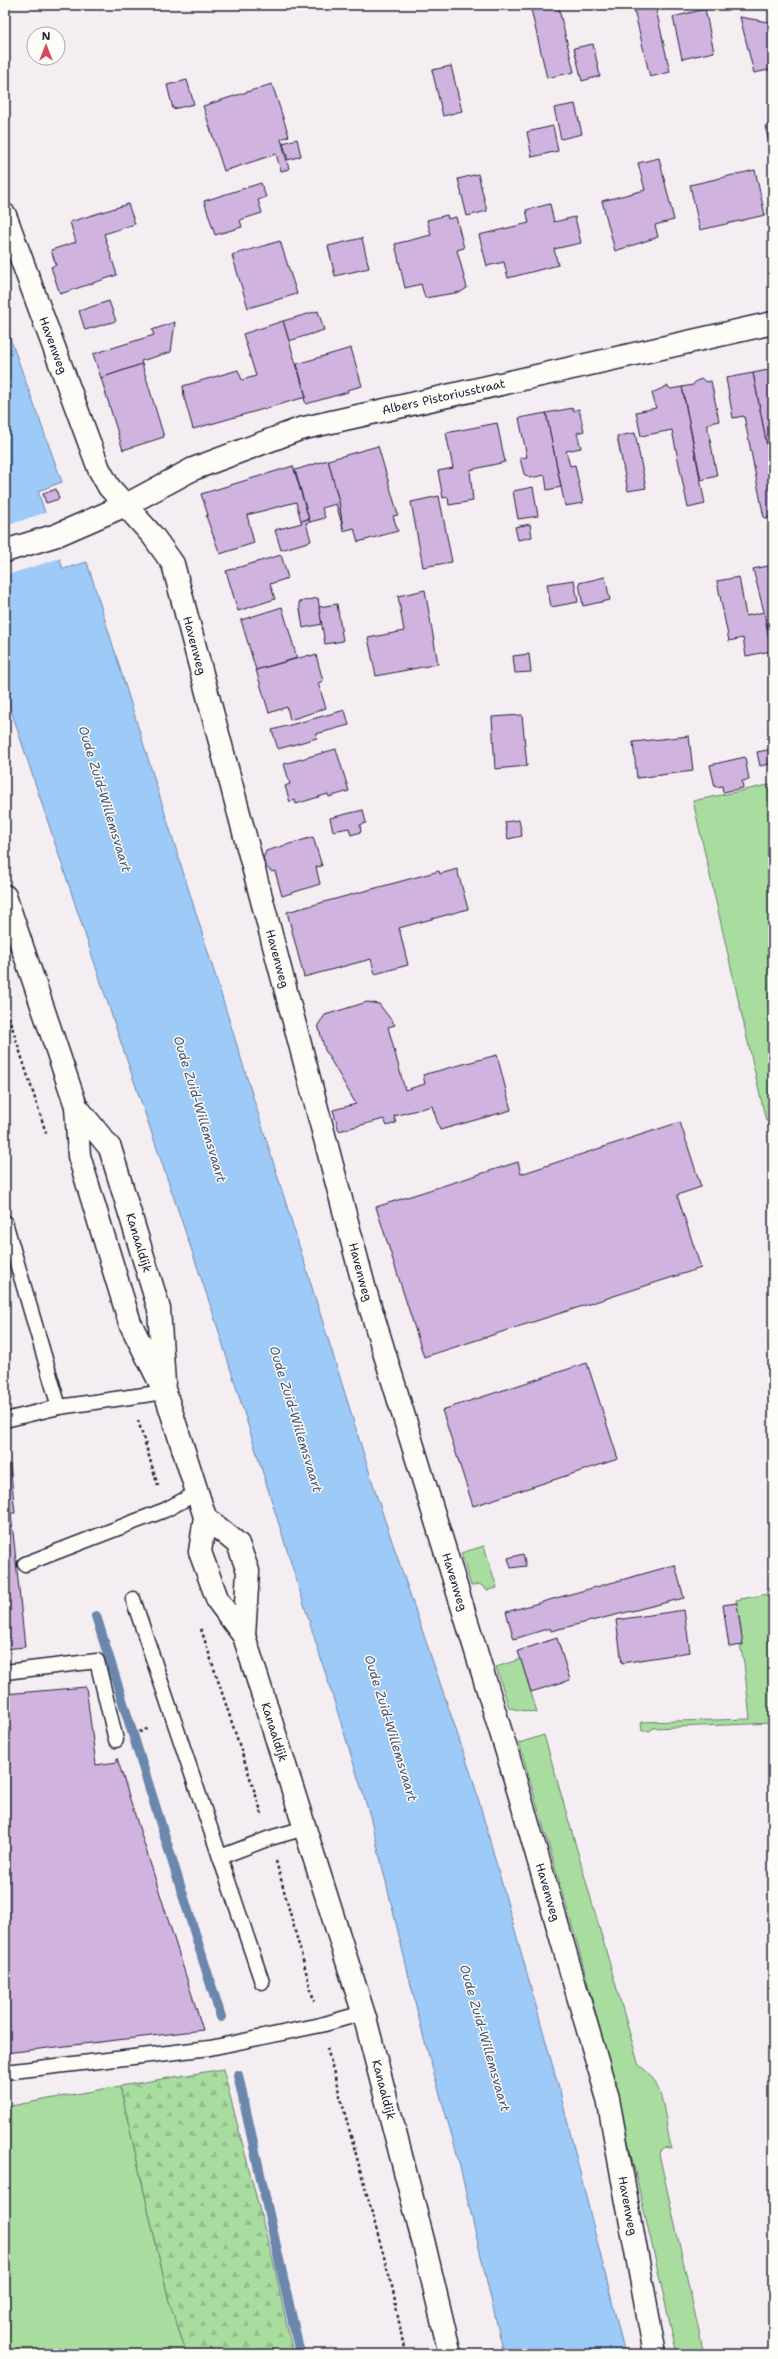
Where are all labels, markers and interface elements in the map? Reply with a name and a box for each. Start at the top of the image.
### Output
north arrow [26,26,66,66]
text: N [42,29,51,44]
street label: Havenweg [35,314,71,376]
street label: Albers Pistoriusstraat [380,375,507,418]
street label: Havenweg [179,614,210,677]
water label: Oude Zuid-Willemsvaart [75,724,136,875]
street label: Havenweg [262,928,293,990]
water label: Oude Zuid-Willemsvaart [170,1034,231,1185]
street label: Kanaaldijk [122,1211,155,1275]
street label: Havenweg [345,1241,376,1303]
water label: Oude Zuid-Willemsvaart [266,1344,327,1495]
street label: Havenweg [438,1551,471,1613]
water label: Oude Zuid-Willemsvaart [361,1653,422,1804]
street label: Kanaaldijk [258,1700,291,1764]
street label: Havenweg [532,1861,564,1923]
water label: Oude Zuid-Willemsvaart [456,1962,514,2114]
street label: Kanaaldijk [368,2058,399,2122]
street label: Havenweg [614,2175,641,2237]

